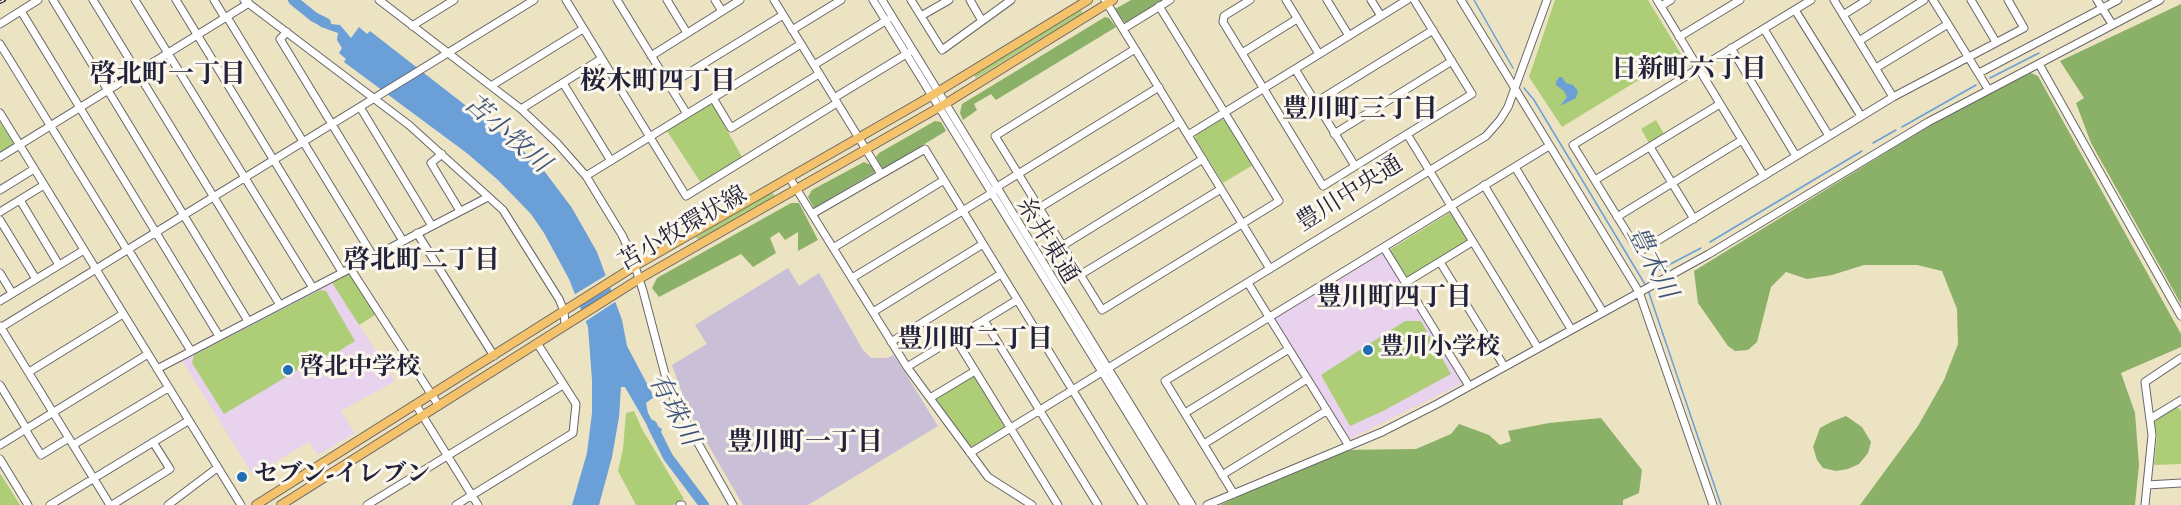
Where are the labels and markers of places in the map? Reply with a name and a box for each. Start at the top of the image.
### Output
place label: 豊川小学校 [1380,336,1500,364]
marker: 豊川小学校 [1361,343,1375,357]
place label: 啓北中学校 [300,356,420,384]
marker: 啓北中学校 [281,363,295,377]
place label: セブン-イレブン [254,463,430,491]
marker: セブン-イレブン [235,470,249,484]

